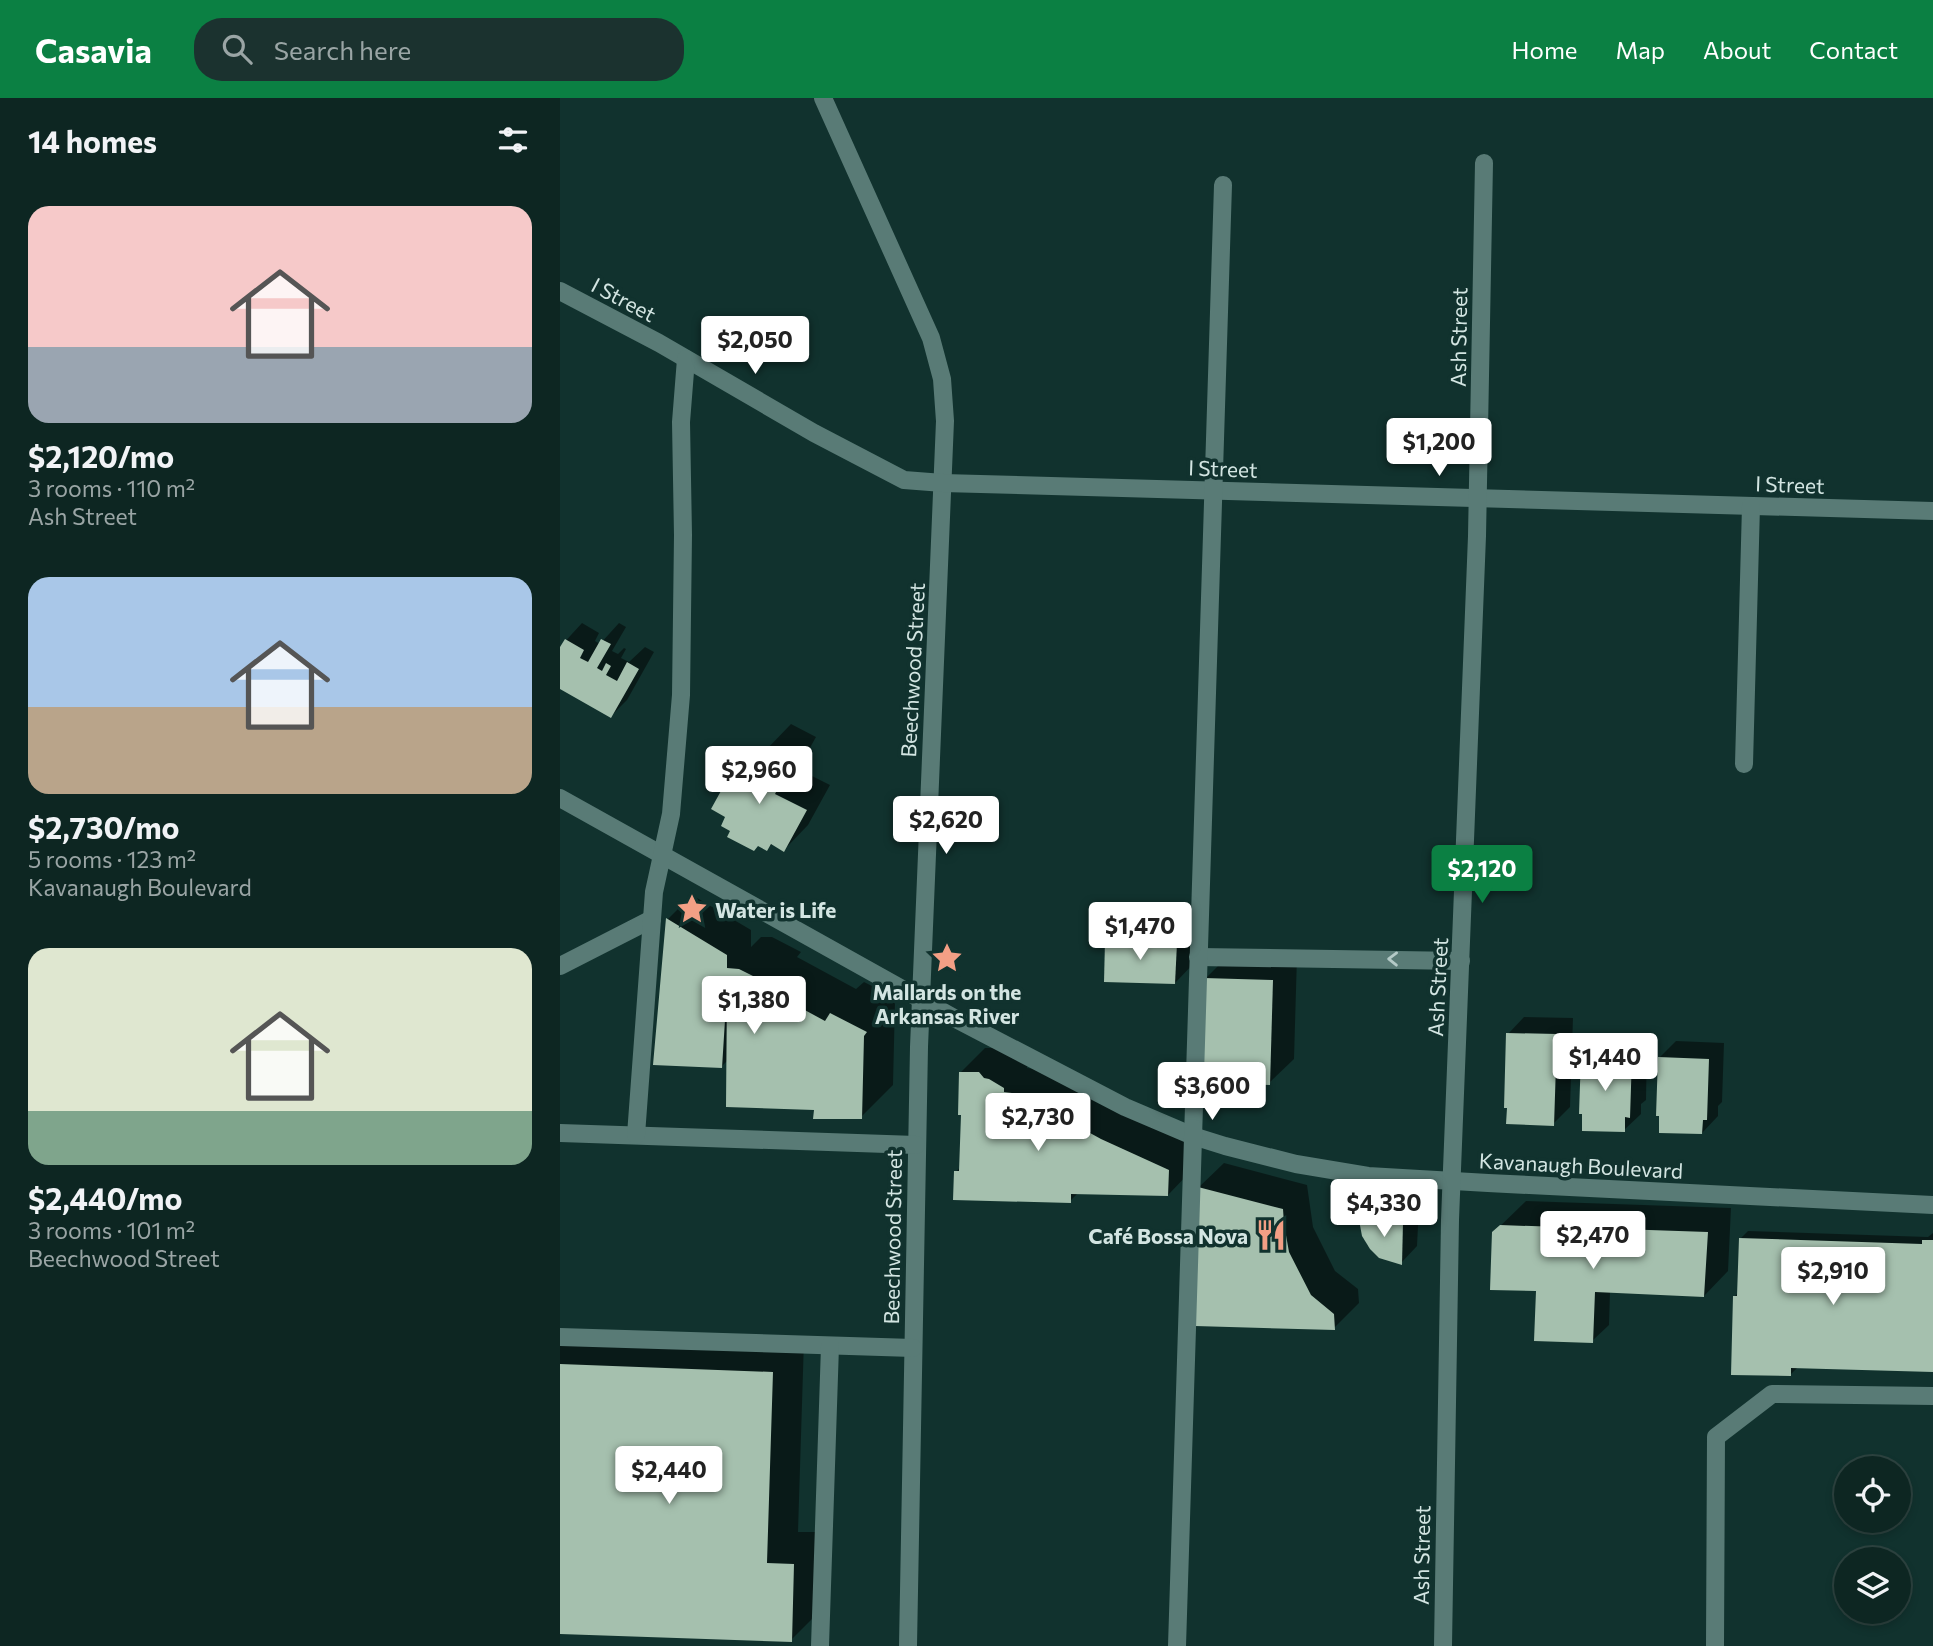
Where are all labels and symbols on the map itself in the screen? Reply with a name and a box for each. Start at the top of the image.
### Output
street label: I Street [588,272,660,326]
street label: Ash Street [1445,287,1471,387]
pin: $2,050 [698,316,812,376]
pin: $1,200 [1382,418,1496,478]
street label: I Street [1188,454,1258,482]
street label: I Street [1755,470,1825,498]
street label: Beechwood Street [895,582,929,758]
pin: $2,960 [702,746,816,806]
pin: $2,620 [889,796,1003,856]
pin: $2,120 [1425,846,1539,905]
place icon: Water is Life [675,892,709,926]
place label: Water is Life [715,897,836,922]
pin: $1,470 [1083,902,1197,962]
street label: Ash Street [1422,937,1452,1037]
place icon: Mallards on the Arkansas River [930,941,964,975]
one-way arrow [1387,952,1398,967]
pin: $1,380 [697,976,811,1036]
place label: Mallards on the Arkansas River [873,979,1021,1028]
pin: $1,440 [1548,1034,1662,1093]
pin: $3,600 [1155,1062,1269,1122]
pin: $2,730 [981,1094,1095,1153]
street label: Kavanaugh Boulevard [1478,1147,1684,1183]
street label: Beechwood Street [878,1149,906,1325]
pin: $4,330 [1327,1180,1441,1239]
pin: $2,470 [1536,1212,1650,1271]
restaurant icon: Café Bossa Nova [1254,1218,1288,1252]
place label: Café Bossa Nova [1088,1223,1248,1248]
pin: $2,910 [1776,1248,1890,1307]
pin: $2,440 [612,1446,726,1506]
street label: Ash Street [1408,1505,1434,1605]

